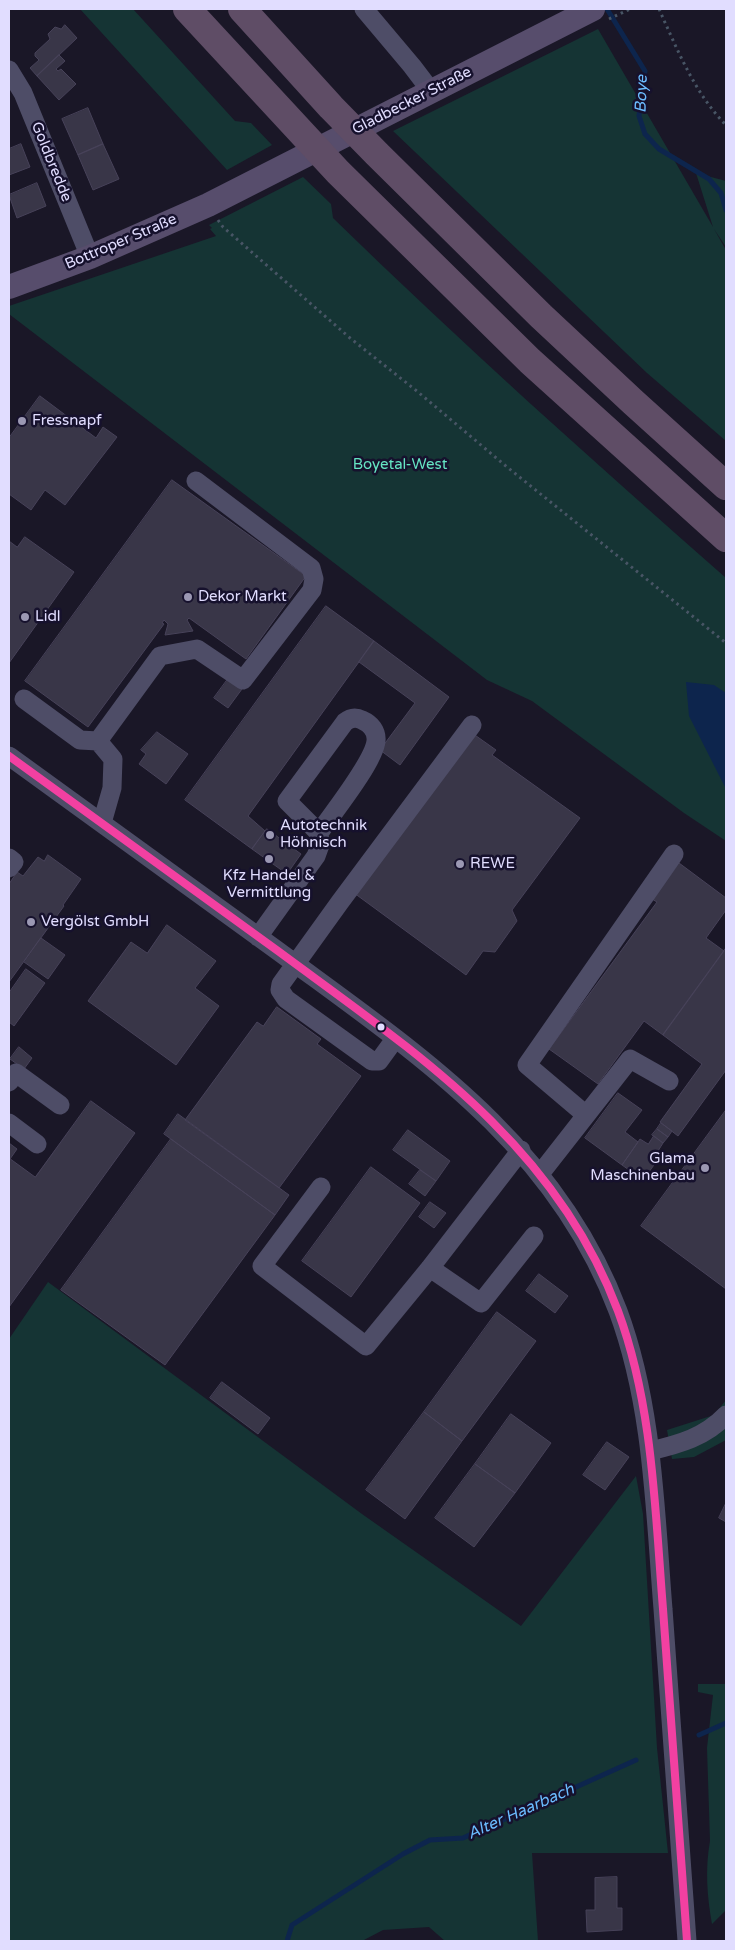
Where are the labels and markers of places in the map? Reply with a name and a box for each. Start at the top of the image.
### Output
place label: Fressnapf [32,412,102,430]
marker: Fressnapf [16,415,28,427]
place label: Dekor Markt [198,588,287,606]
marker: Dekor Markt [182,591,194,603]
place label: Lidl [35,608,61,626]
marker: Lidl [19,611,31,623]
place label: Autotechnik Höhnisch [280,817,367,852]
marker: Autotechnik Höhnisch [264,829,276,841]
marker: Kfz Handel & Vermittlung [263,853,275,865]
place label: REWE [470,855,515,873]
marker: REWE [454,858,466,870]
place label: Kfz Handel & Vermittlung [223,867,315,902]
place label: Vergölst GmbH [41,913,149,931]
marker: Vergölst GmbH [25,916,37,928]
unlabelled marker [376,1022,386,1032]
place label: Glama Maschinenbau [590,1150,695,1185]
marker: Glama Maschinenbau [699,1162,711,1174]

